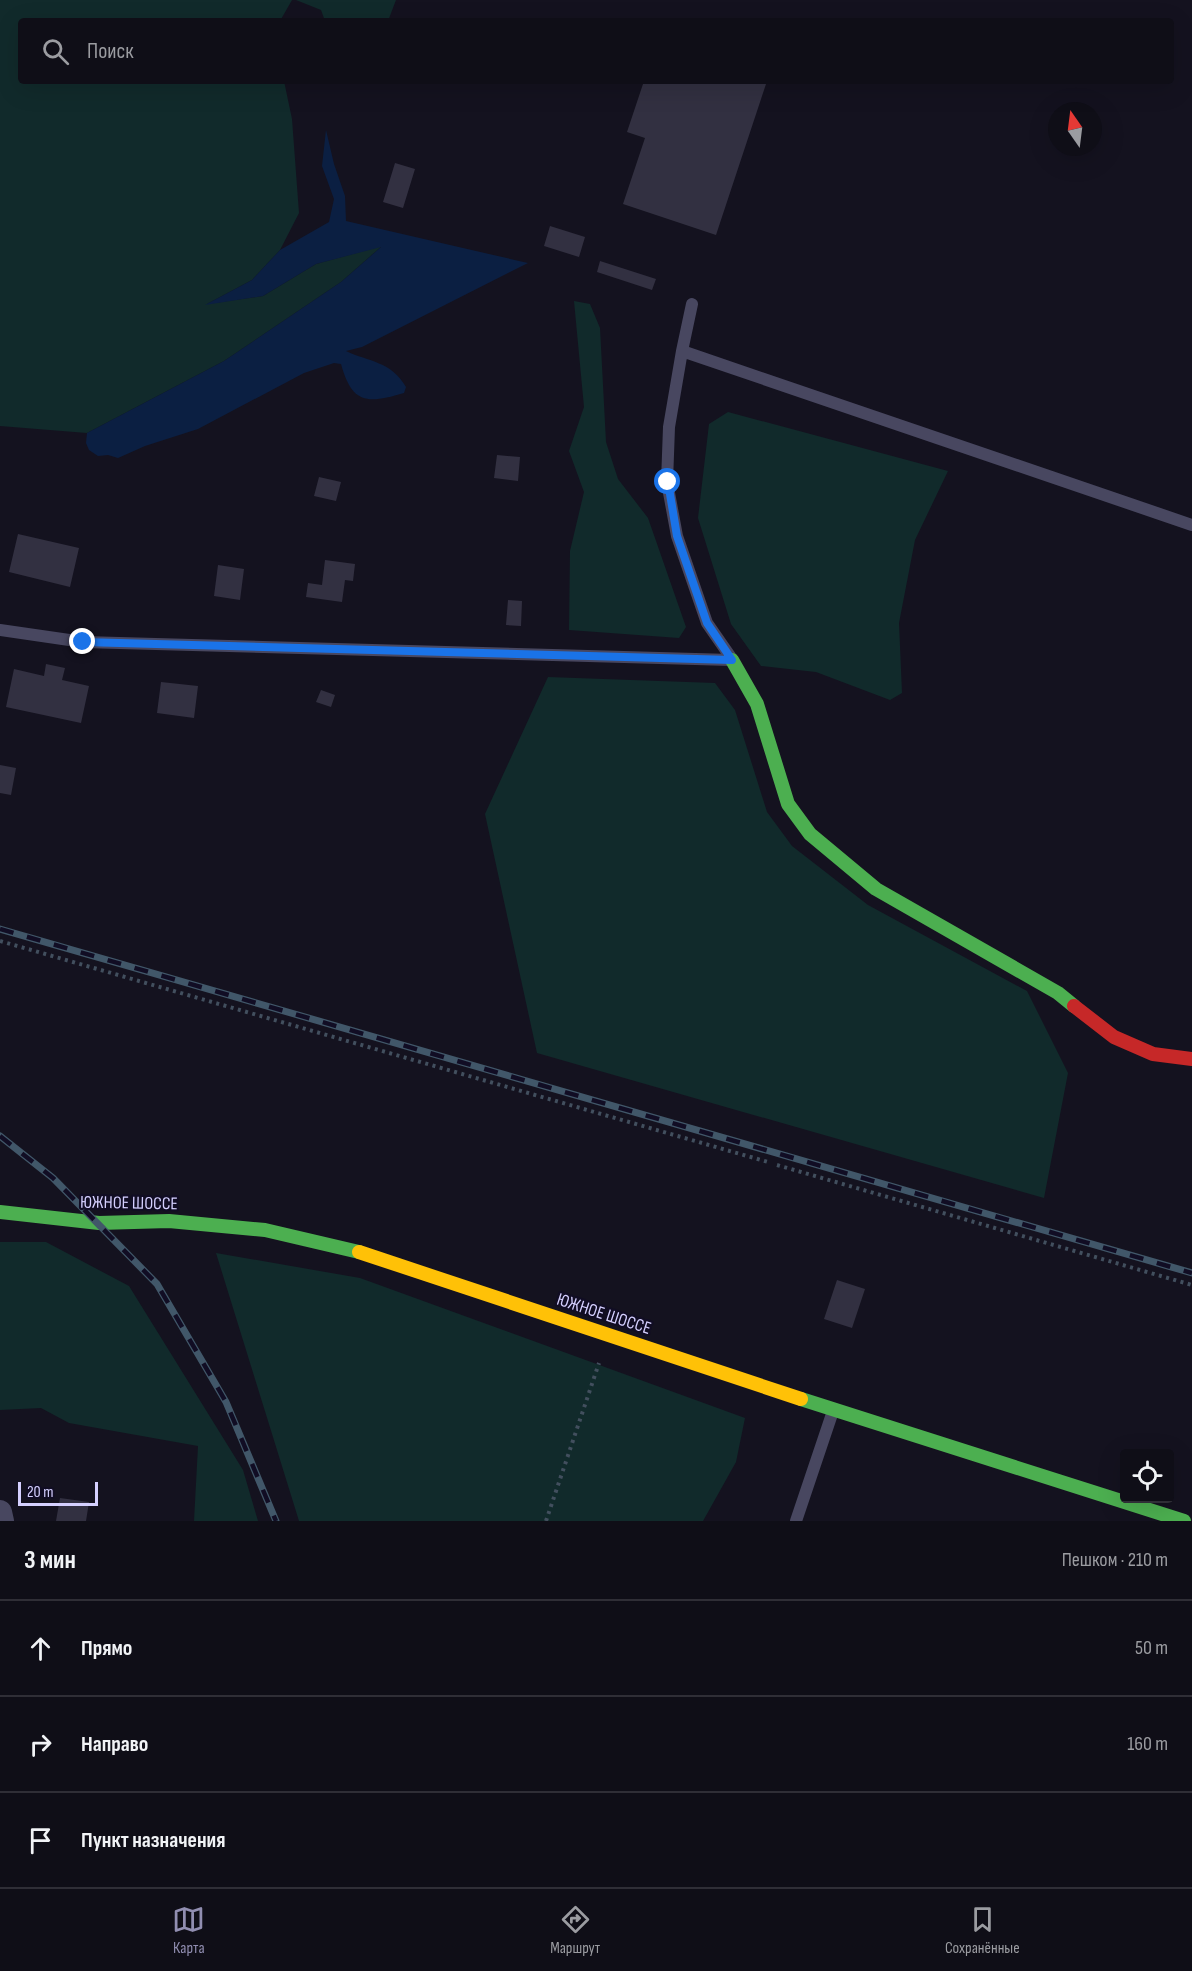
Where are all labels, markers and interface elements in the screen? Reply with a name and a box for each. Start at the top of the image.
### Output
search box [18,18,1174,84]
icon: search [39,35,72,68]
text: Поиск [87,38,133,65]
north arrow [1048,102,1102,156]
route start [654,468,680,494]
route end [69,628,95,654]
street label: ЮЖНОЕ ШОССЕ [80,1192,178,1214]
street label: ЮЖНОЕ ШОССЕ [554,1289,654,1339]
map controls [1120,1449,1174,1503]
button: locate [1120,1449,1174,1503]
scale bar [18,1479,98,1506]
text: 20 m [27,1483,54,1502]
text: 3 мин [24,1545,76,1576]
text: Пешком · 210 m [1062,1548,1168,1572]
icon: ahead [24,1632,57,1665]
text: Прямо [81,1635,132,1662]
text: 50 m [1135,1636,1168,1660]
icon: right [24,1728,57,1761]
text: Направо [81,1731,148,1758]
text: 160 m [1127,1732,1168,1756]
icon: arrive [24,1824,57,1857]
text: Пункт назначения [81,1827,225,1854]
tab: Карта [172,1903,205,1958]
tab: Маршрут [550,1903,600,1958]
tab: Сохранённые [945,1903,1020,1958]

